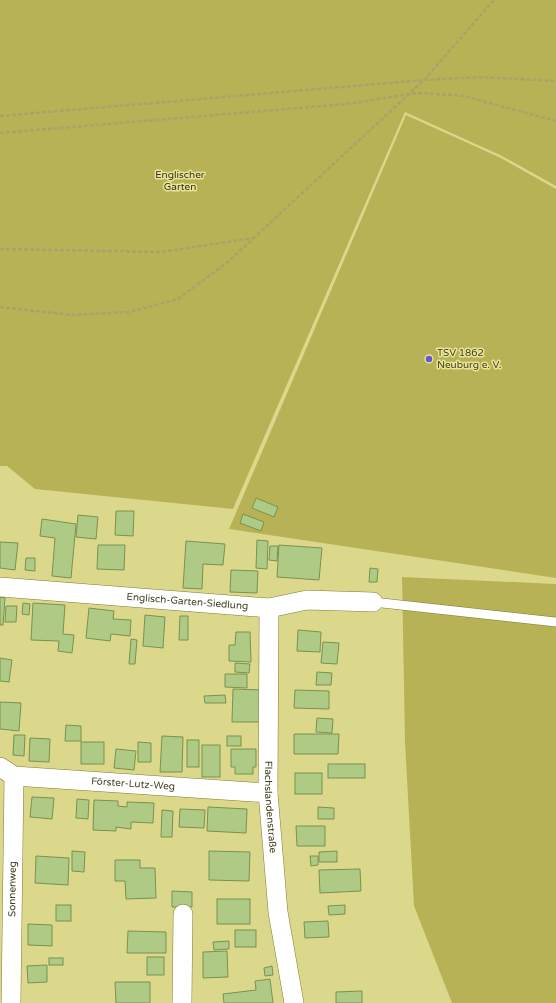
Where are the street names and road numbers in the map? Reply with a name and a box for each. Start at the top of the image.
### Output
street label: Englisch-Garten-Siedlung [126,591,249,612]
street label: Flachslandenstraße [262,761,279,854]
street label: Förster-Lutz-Weg [91,775,175,793]
street label: Sonnenweg [6,861,19,917]

